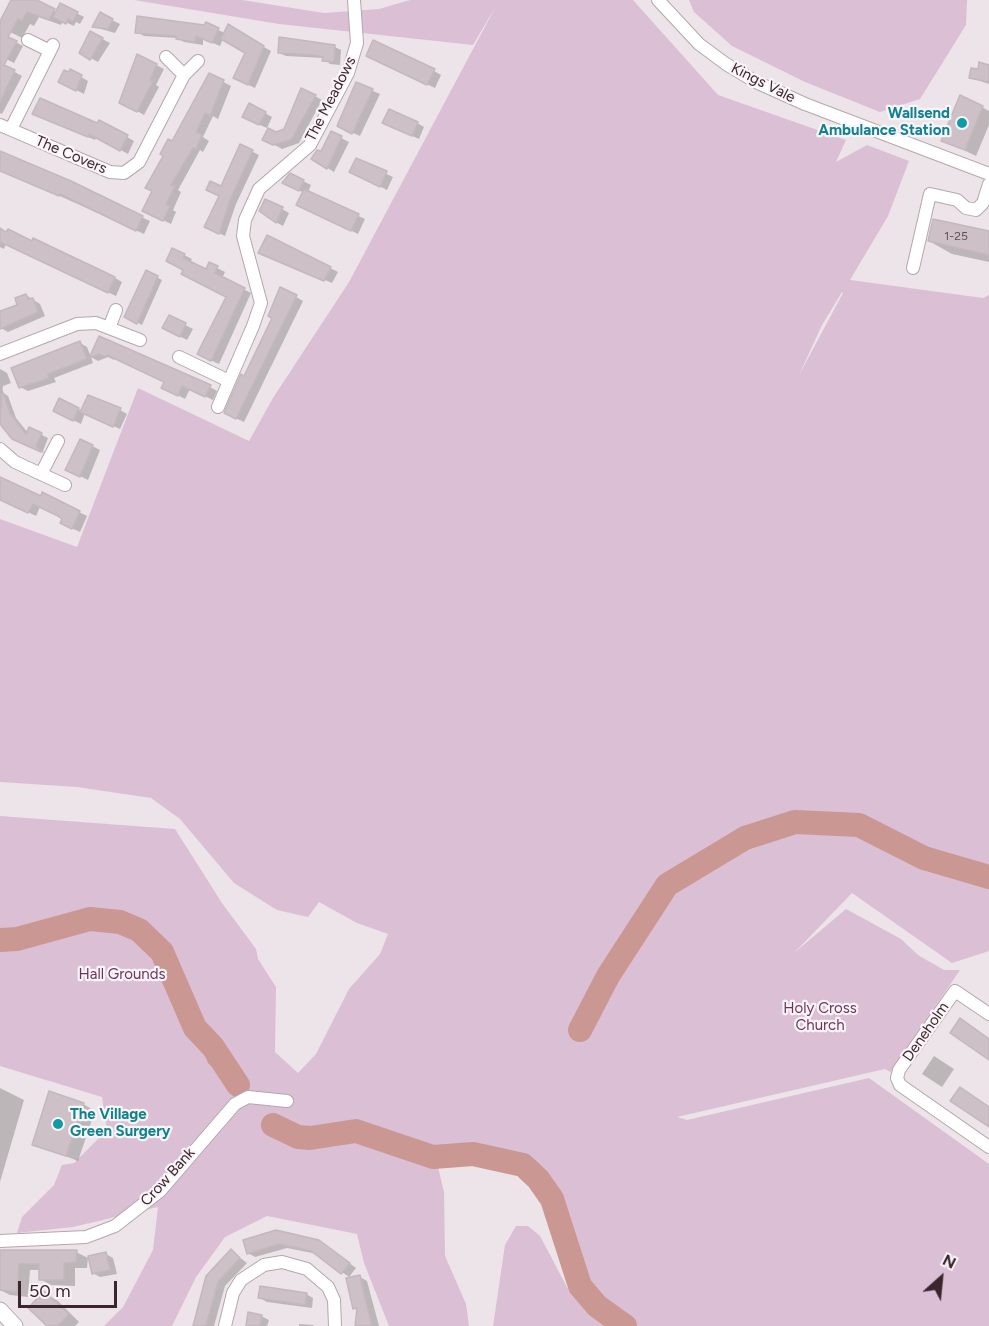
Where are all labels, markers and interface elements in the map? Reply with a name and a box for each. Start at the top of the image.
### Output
street label: The Meadows [302,53,360,145]
street label: Kings Vale [728,59,798,107]
place label: Wallsend Ambulance Station [818,105,950,140]
marker: Wallsend Ambulance Station [955,116,969,130]
street label: The Covers [33,132,109,178]
house number: 1-25 [944,229,968,243]
park label: Hall Grounds [79,966,165,984]
street label: Deneholm [899,999,953,1065]
park label: Holy Cross Church [783,1000,857,1035]
place label: The Village Green Surgery [70,1106,170,1141]
marker: The Village Green Surgery [51,1117,65,1131]
street label: Crow Bank [137,1144,199,1210]
north arrow [911,1248,971,1308]
text: N [940,1250,959,1273]
scale bar [21,1269,120,1307]
text: 50 m [29,1280,71,1302]

